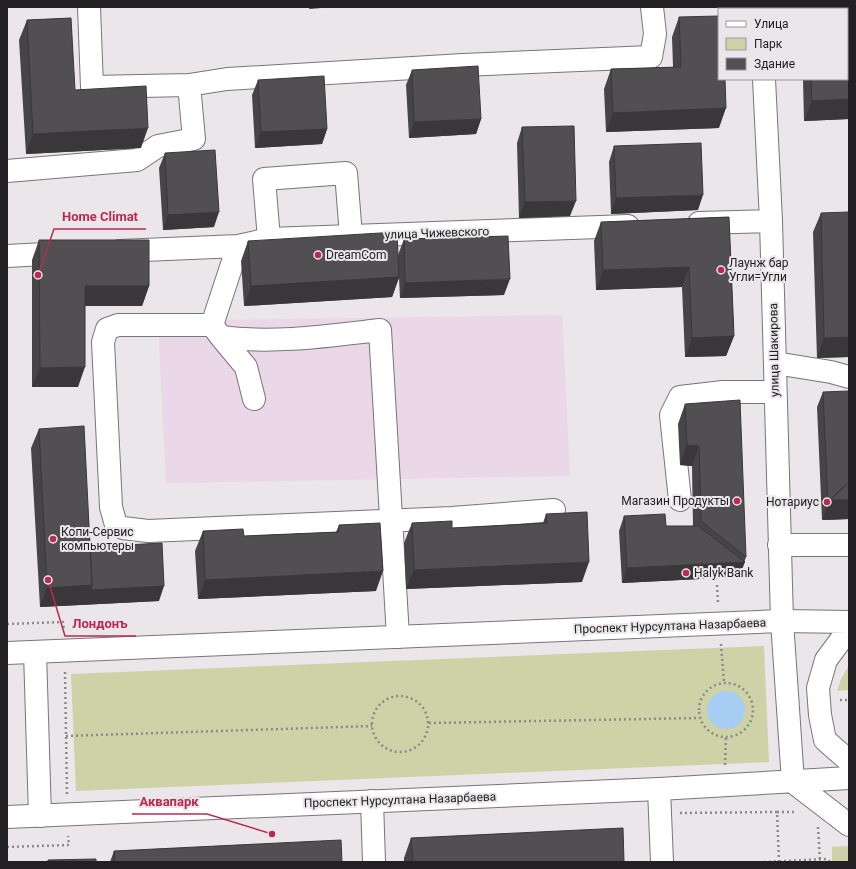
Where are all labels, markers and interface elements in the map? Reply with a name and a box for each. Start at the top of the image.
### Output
legend [718,8,848,80]
text: Улица [754,17,789,31]
text: Парк [754,37,783,51]
text: Здание [754,57,795,71]
callout: Home Climat [54,204,146,229]
text: Home Climat [62,209,139,224]
street label: улица Чижевского [384,224,490,242]
place label: DreamCom [326,248,386,262]
marker: DreamCom [313,250,323,260]
place label: Лаунж бар Угли=Угли [729,256,789,284]
marker: Лаунж бар Угли=Угли [716,265,726,275]
street label: улица Шакирова [766,303,782,397]
place label: Магазин Продукты [621,494,729,508]
place label: Нотариус [766,495,819,509]
marker: Магазин Продукты [732,496,742,506]
marker: Нотариус [822,497,832,507]
place label: Копи-Сервис компьютеры [61,525,134,553]
marker: Копи-Сервис компьютеры [48,534,58,544]
place label: Halyk Bank [694,566,754,580]
marker: Halyk Bank [681,568,691,578]
callout: Лондонъ [65,611,136,636]
text: Лондонъ [72,616,128,631]
street label: Проспект Нурсултана Назарбаева [574,616,766,636]
callout: Аквапарк [132,789,207,814]
street label: Проспект Нурсултана Назарбаева [304,790,496,810]
text: Аквапарк [139,794,199,809]

